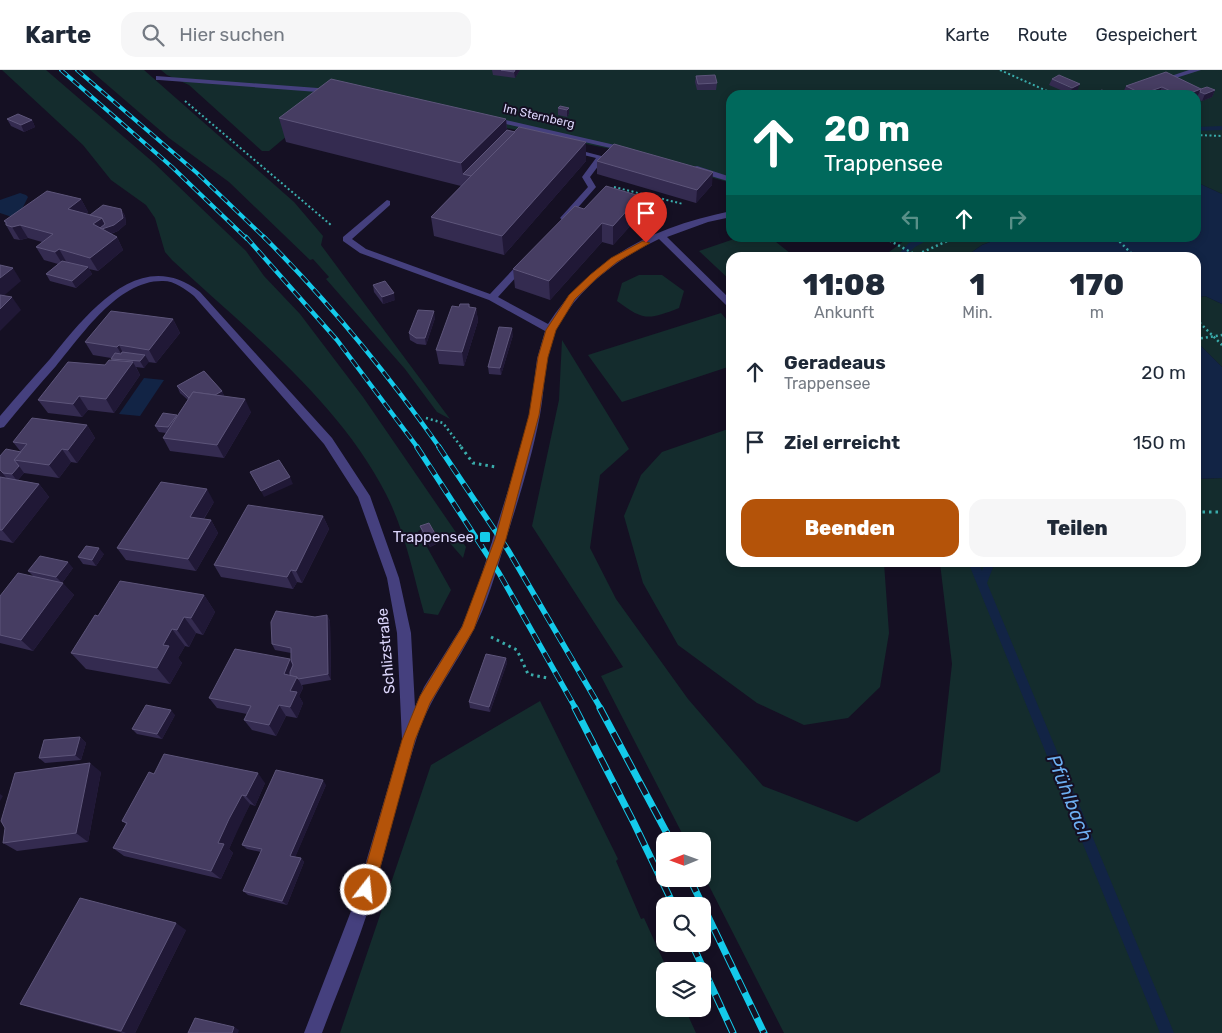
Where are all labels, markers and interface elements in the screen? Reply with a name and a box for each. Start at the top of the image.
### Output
search box [121,12,471,57]
text: Karte [25,21,91,49]
icon: search [139,21,167,49]
text: Hier suchen [179,23,285,46]
text: Karte [945,24,989,46]
text: Route [1017,24,1067,46]
text: Gespeichert [1095,24,1197,46]
street label: Im Sternberg [502,101,576,131]
text: 20 m [824,108,910,150]
icon: ahead [741,110,806,175]
text: Trappensee [824,150,943,177]
pin [625,192,667,243]
icon: arrive [632,199,660,227]
icon: left [897,205,925,233]
icon: ahead [950,205,978,233]
icon: right [1003,205,1031,233]
text: 11:08 [803,267,885,303]
text: 1 [970,267,985,303]
text: 170 [1069,267,1124,303]
text: Ankunft [814,303,874,322]
text: Min. [962,303,993,322]
text: m [1090,303,1104,322]
text: Geradeaus [784,351,886,374]
icon: ahead [741,358,769,386]
text: 20 m [1141,361,1186,384]
text: Trappensee [784,374,871,393]
icon: arrive [741,428,769,456]
text: Ziel erreicht [784,431,900,454]
text: 150 m [1133,431,1186,454]
button: Beenden [741,499,959,557]
button: Teilen [969,499,1186,557]
place label: Trappensee [393,528,474,546]
marker: Trappensee [478,530,492,544]
street label: Schlizstraße [373,607,399,695]
water label: Pfühlbach [1042,751,1098,845]
north arrow [656,832,711,888]
map controls [656,832,711,1017]
position arrow [339,863,391,915]
button: search [656,897,711,952]
button: layers [656,962,711,1017]

